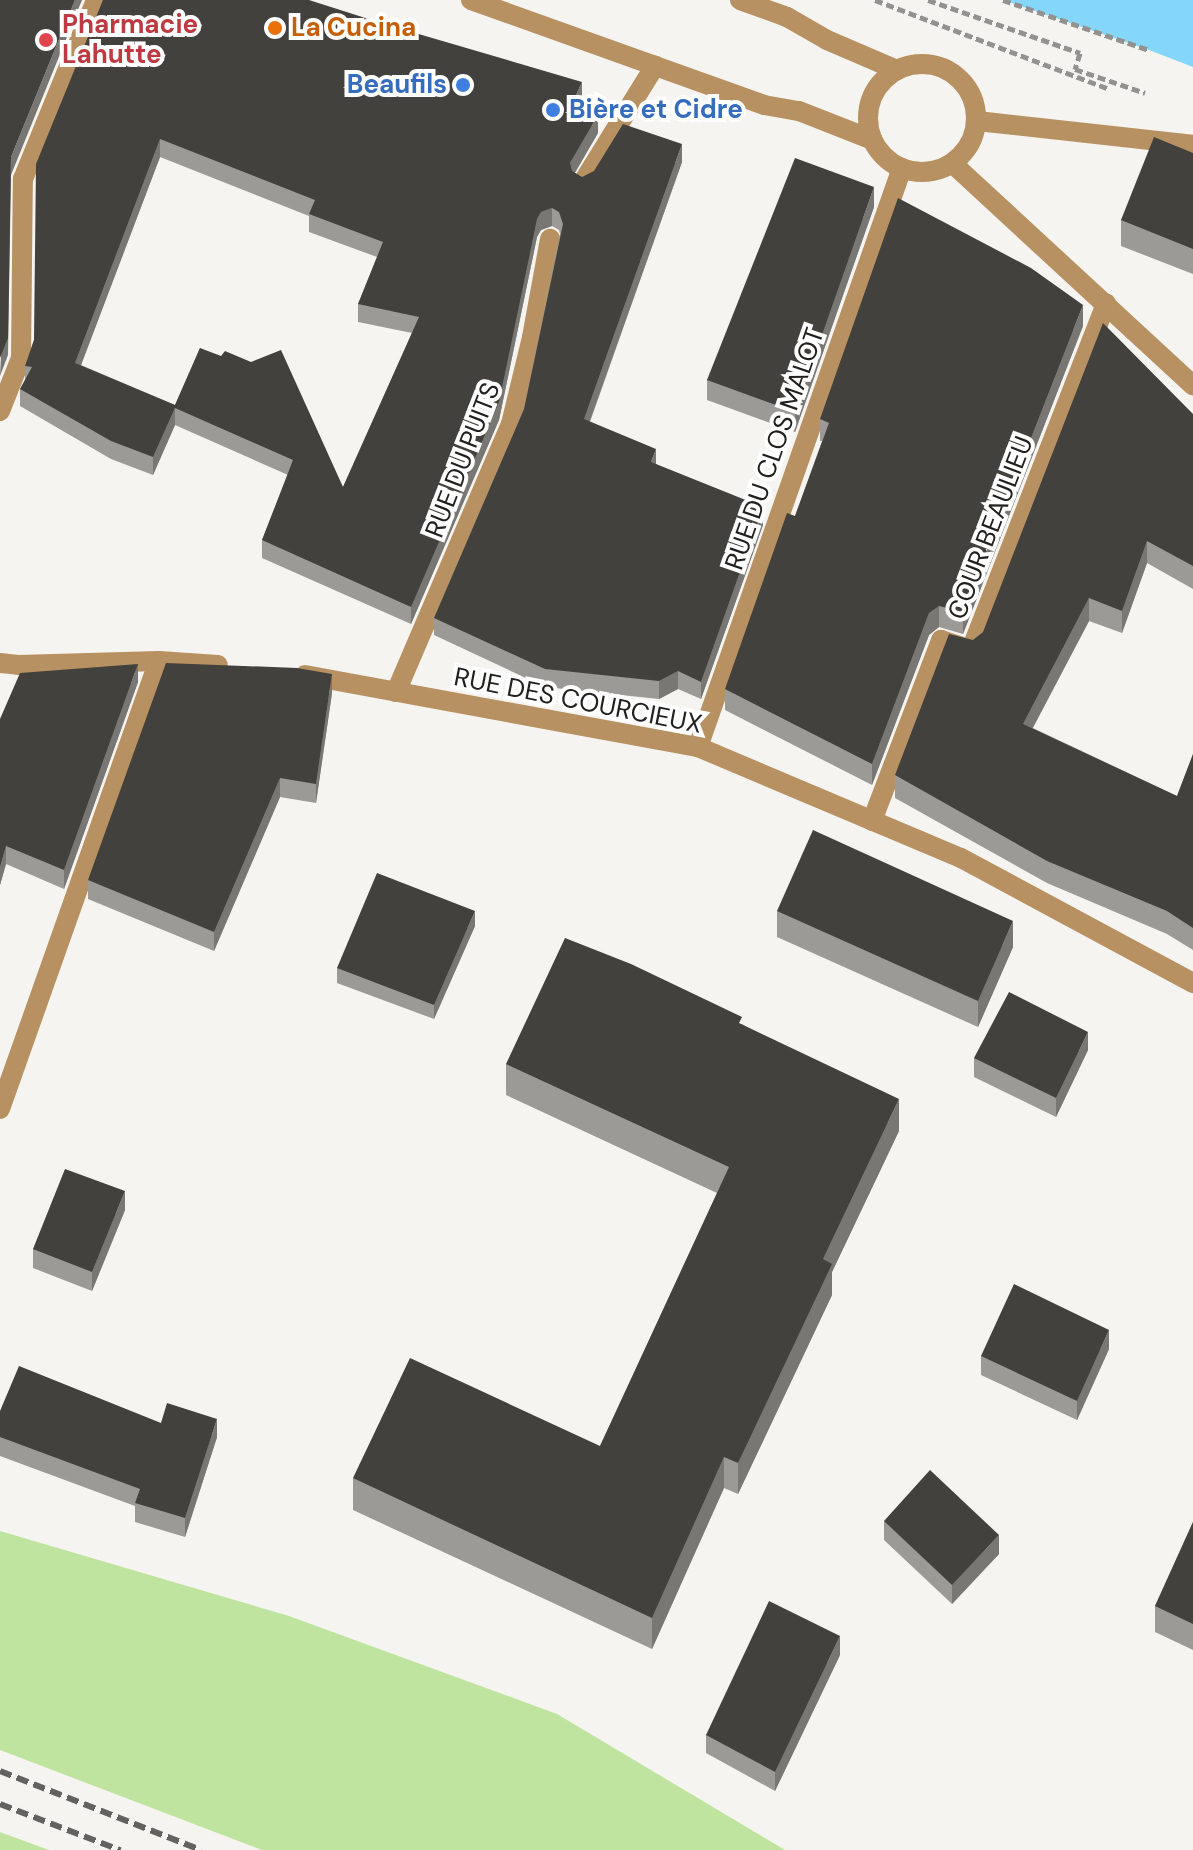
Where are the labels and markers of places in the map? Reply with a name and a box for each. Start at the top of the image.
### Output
place label: Pharmacie Lahutte [62,9,198,70]
place label: La Cucina [291,12,416,44]
marker: La Cucina [266,19,284,37]
marker: Pharmacie Lahutte [37,31,55,49]
place label: Beaufils [347,69,447,101]
marker: Beaufils [454,76,472,94]
place label: Bière et Cidre [569,94,743,126]
marker: Bière et Cidre [544,101,562,119]

